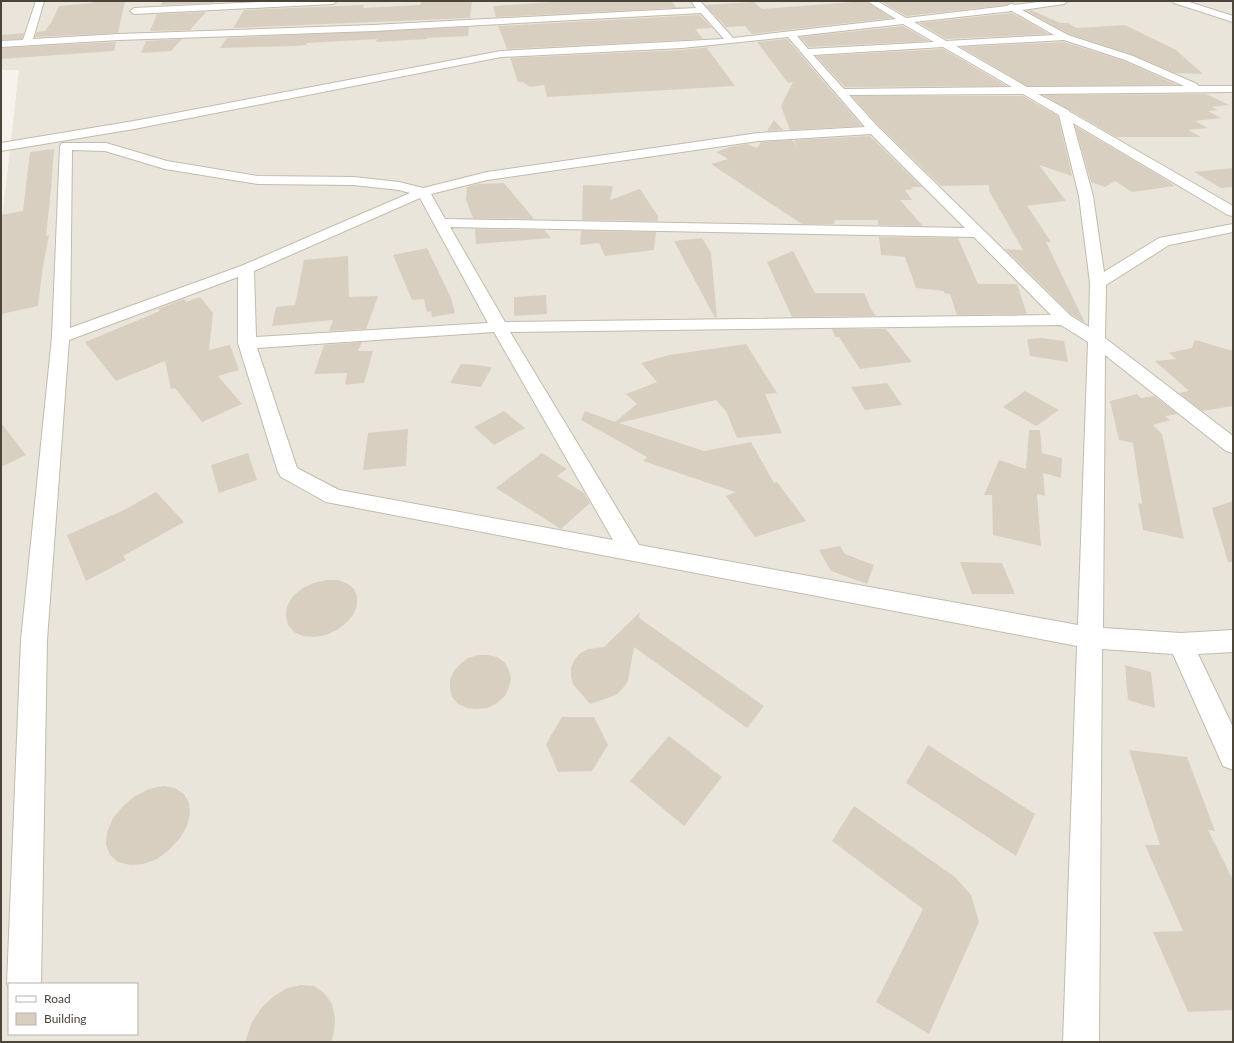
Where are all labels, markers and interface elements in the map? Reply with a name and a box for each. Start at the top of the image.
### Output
legend [8,983,138,1035]
text: Road [44,991,71,1006]
text: Building [44,1011,87,1026]

